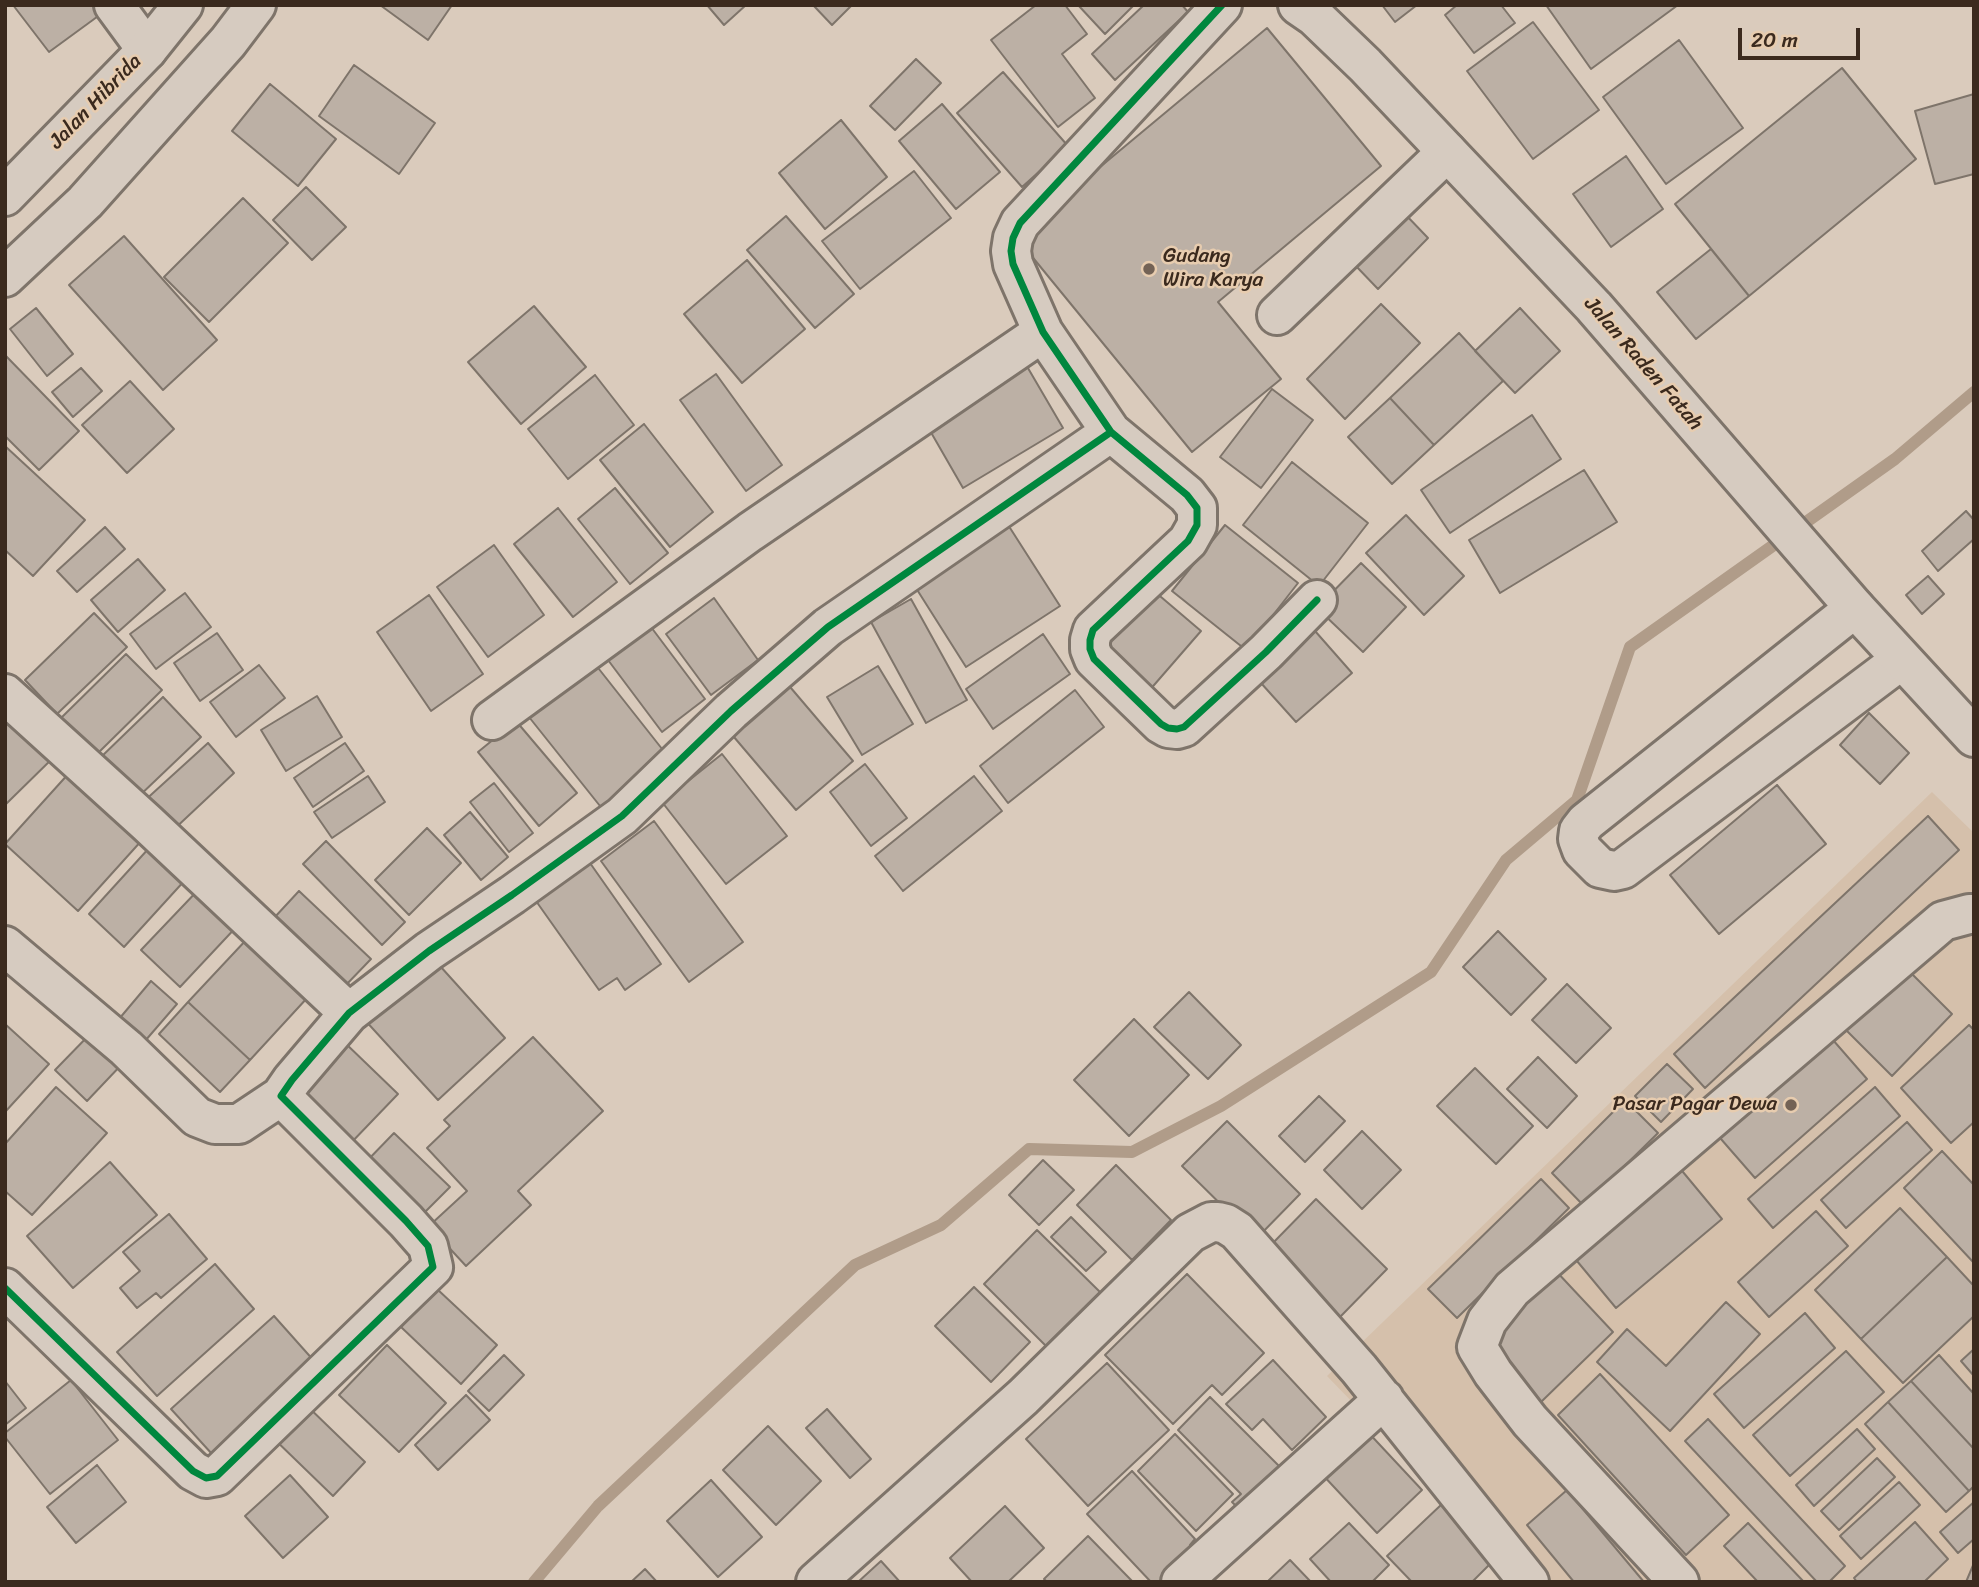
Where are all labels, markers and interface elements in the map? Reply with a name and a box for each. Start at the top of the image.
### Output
scale bar [1741,14,1864,58]
text: 20 m [1751,21,1798,59]
street label: Jalan Hibrida [45,49,147,155]
place label: Gudang Wira Karya [1163,244,1263,294]
marker: Gudang Wira Karya [1141,261,1157,277]
street label: Jalan Raden Fatah [1578,292,1708,436]
place label: Pasar Pagar Dewa [1613,1092,1777,1118]
marker: Pasar Pagar Dewa [1783,1097,1799,1113]

